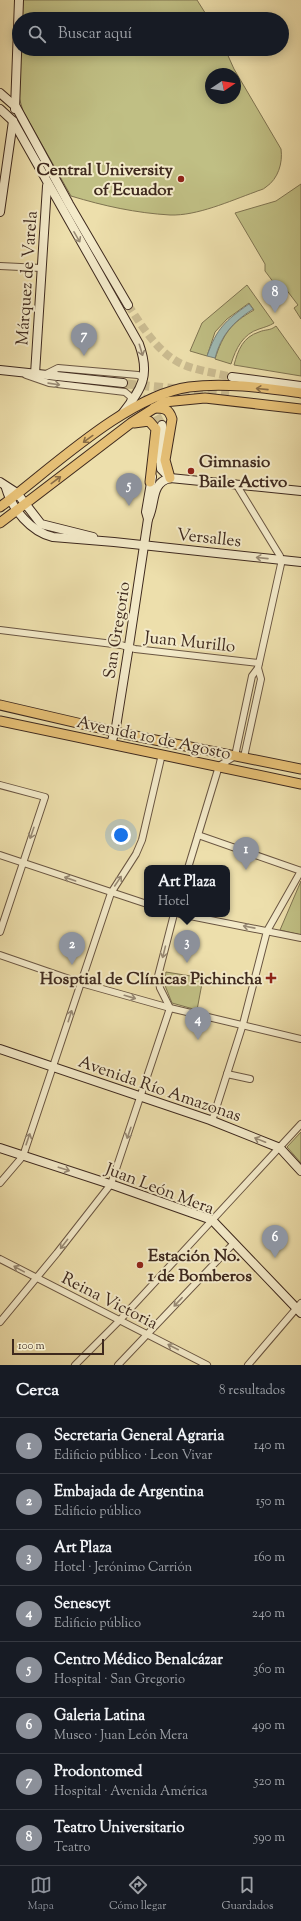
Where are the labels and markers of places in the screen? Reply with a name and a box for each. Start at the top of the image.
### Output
place label: Central University of Ecuador [37,159,174,203]
marker: Central University of Ecuador [176,174,186,184]
pin: 8 [262,280,288,313]
pin: 7 [71,323,97,356]
place label: Gimnasio Baile Activo [199,451,287,495]
marker: Gimnasio Baile Activo [186,466,196,476]
pin: 5 [116,473,142,506]
pin: 1 [233,837,259,870]
pin: 3 [174,930,200,963]
pin: 2 [59,932,85,965]
place label: Hosptial de Clínicas Pichincha [40,968,262,992]
marker: Hosptial de Clínicas Pichincha [265,972,277,984]
pin: 4 [185,1007,211,1040]
pin: 6 [262,1225,288,1258]
place label: Estación No. 1 de Bomberos [148,1245,252,1289]
marker: Estación No. 1 de Bomberos [135,1260,145,1270]

